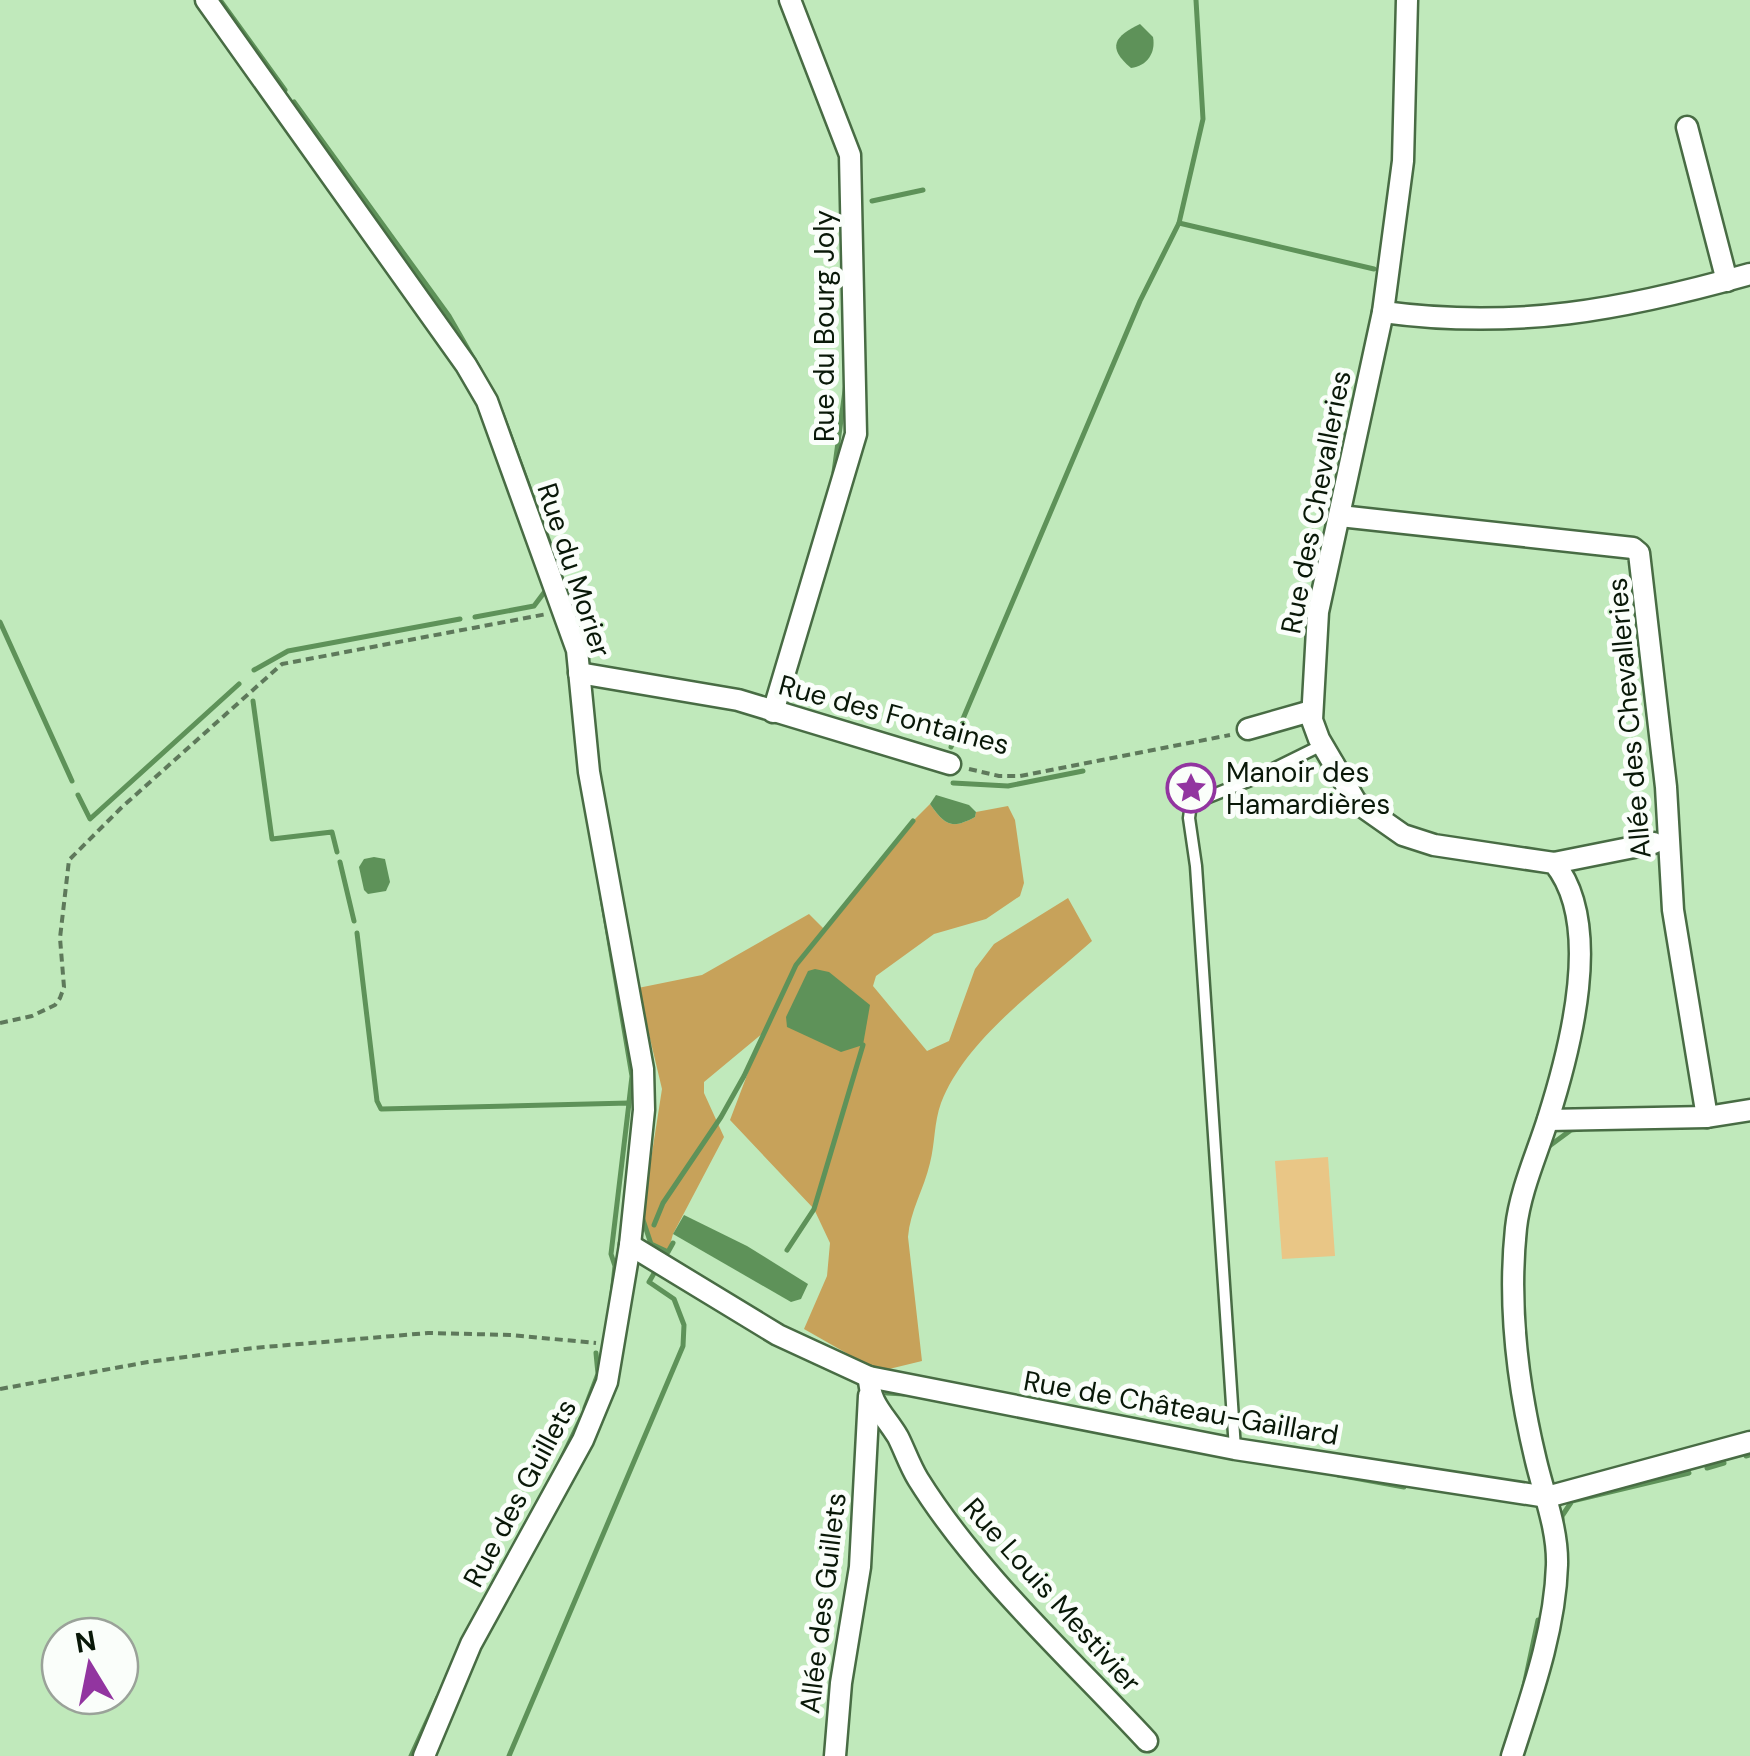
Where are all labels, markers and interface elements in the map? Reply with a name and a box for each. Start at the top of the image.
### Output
street label: Rue du Bourg Joly [806,210,843,442]
street label: Rue des Chevalleries [1272,367,1360,637]
street label: Rue du Morier [529,478,619,662]
street label: Allée des Chevalleries [1598,576,1660,860]
street label: Rue des Fontaines [775,666,1013,764]
place label: Manoir des Hamardières [1226,754,1390,823]
place icon: Manoir des Hamardières [1165,762,1217,814]
street label: Rue de Château-Gaillard [1021,1362,1341,1454]
street label: Rue des Guillets [455,1393,585,1593]
street label: Allée des Guillets [791,1490,855,1716]
street label: Rue Louis Mestivier [955,1490,1149,1700]
north arrow [40,1616,140,1716]
text: N [72,1622,99,1662]

